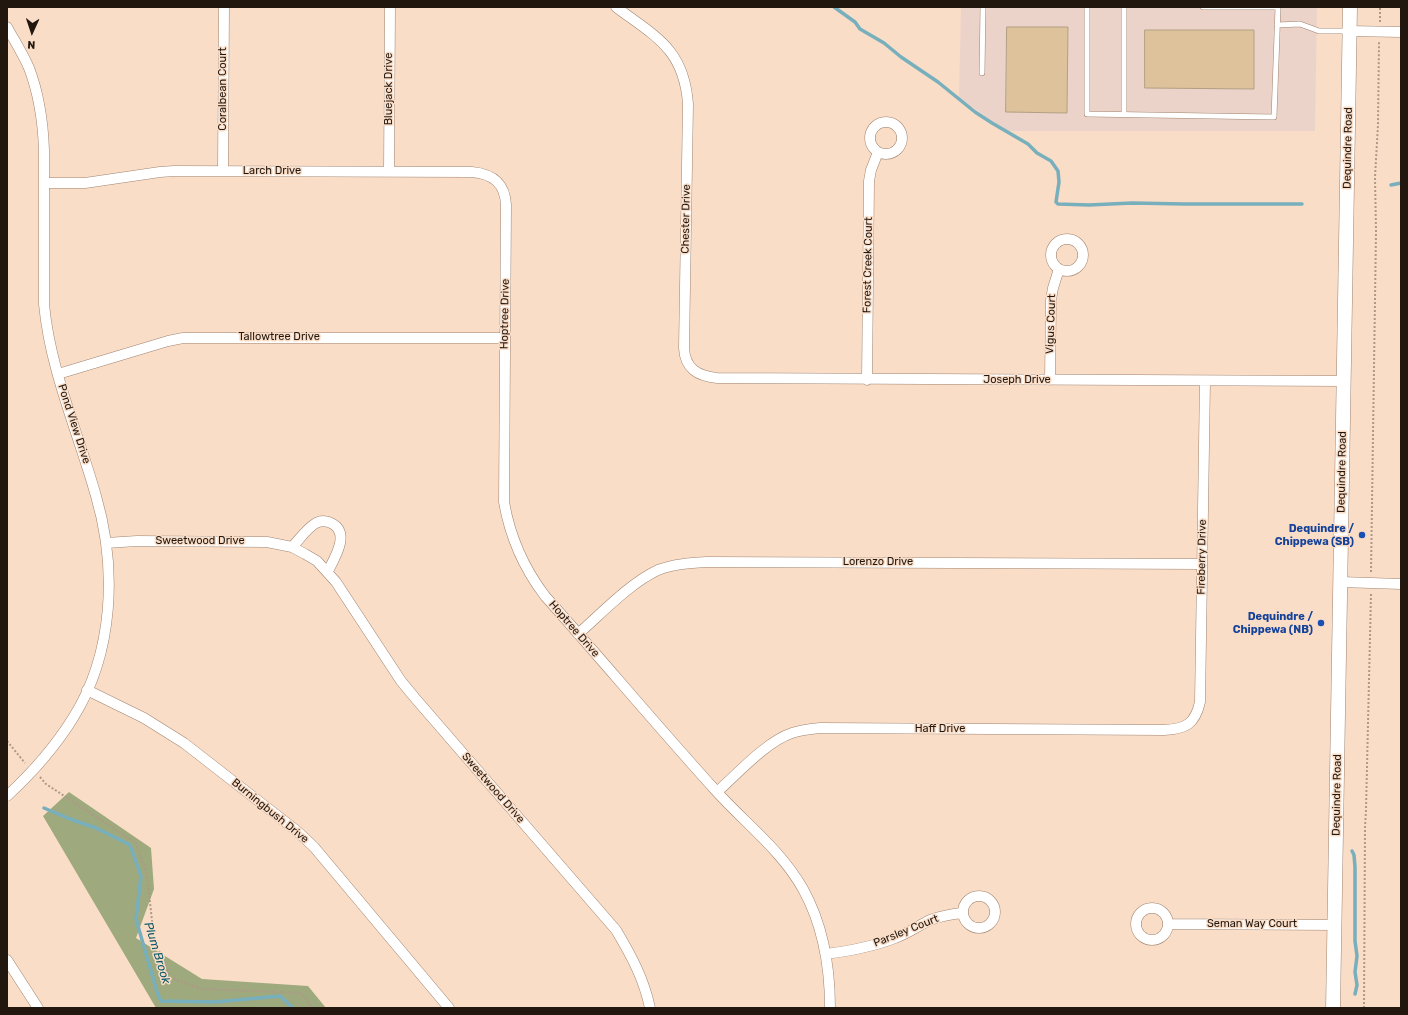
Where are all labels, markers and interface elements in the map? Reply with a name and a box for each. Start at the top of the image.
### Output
north arrow [12,12,52,52]
text: N [27,38,36,51]
street label: Coralbean Court [216,47,230,131]
street label: Bluejack Drive [382,53,396,125]
street label: Dequindre Road [1341,107,1355,189]
street label: Larch Drive [243,164,301,178]
street label: Chester Drive [679,184,693,254]
street label: Forest Creek Court [861,217,875,313]
street label: Hoptree Drive [498,279,512,349]
street label: Vigus Court [1043,294,1059,354]
street label: Tallowtree Drive [238,330,320,344]
street label: Joseph Drive [983,373,1051,387]
street label: Pond View Drive [55,382,93,466]
street label: Dequindre Road [1335,431,1349,513]
street label: Fireberry Drive [1195,519,1209,595]
place label: Dequindre / Chippewa (SB) [1275,522,1354,548]
marker: Dequindre / Chippewa (SB) [1357,530,1367,540]
street label: Sweetwood Drive [155,534,245,548]
street label: Lorenzo Drive [843,555,913,569]
street label: Hoptree Drive [546,598,602,660]
place label: Dequindre / Chippewa (NB) [1233,610,1313,636]
marker: Dequindre / Chippewa (NB) [1316,618,1326,628]
street label: Haff Drive [915,722,965,736]
street label: Sweetwood Drive [459,750,527,826]
street label: Dequindre Road [1330,754,1344,836]
street label: Burningbush Drive [229,776,311,846]
street label: Parsley Court [872,912,940,950]
street label: Seman Way Court [1207,917,1297,931]
water label: Plum Brook [141,920,173,986]

